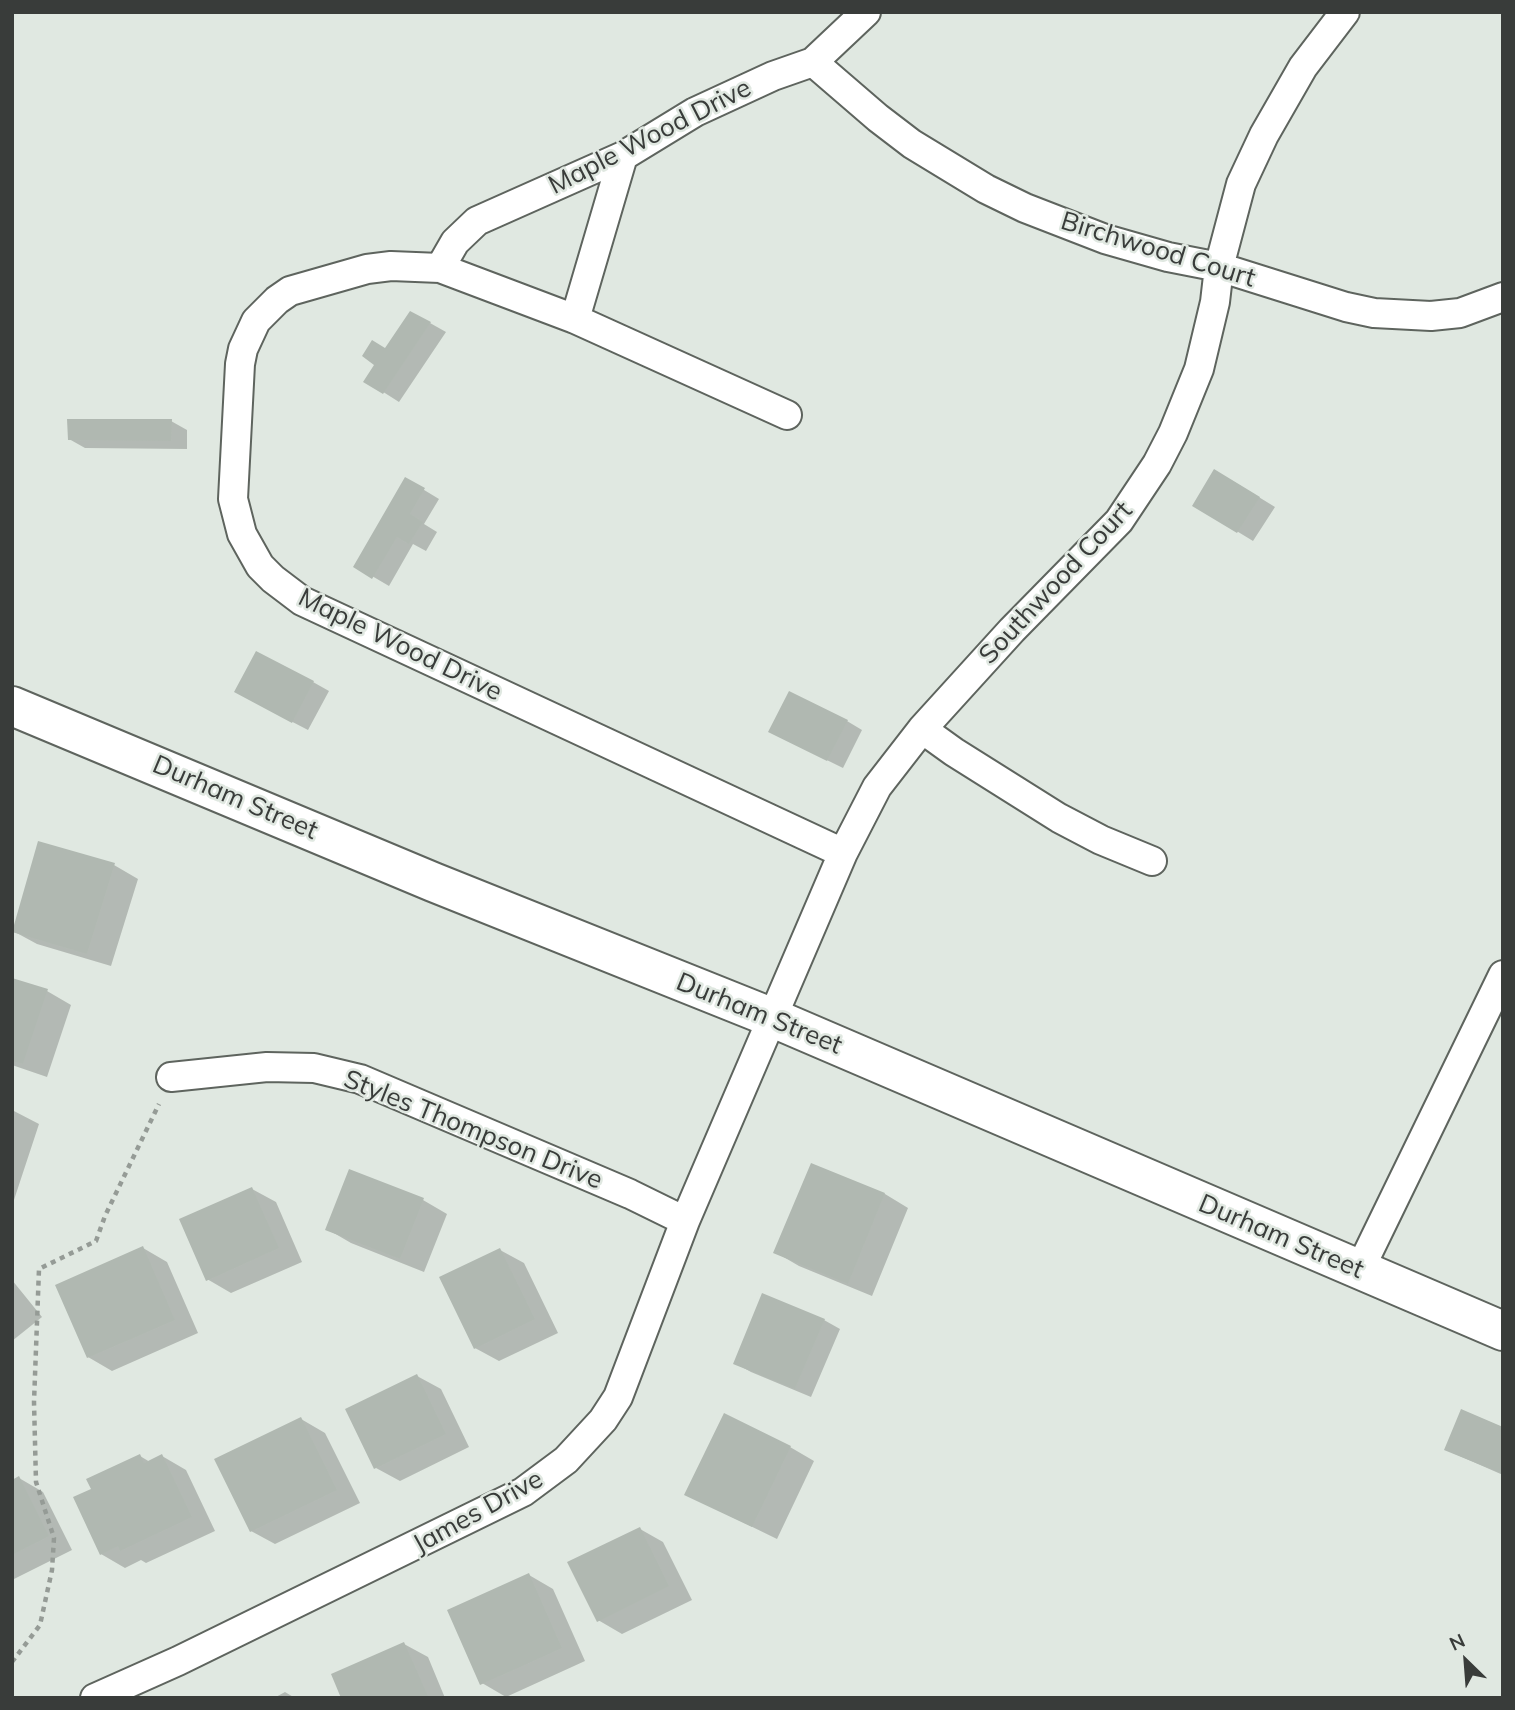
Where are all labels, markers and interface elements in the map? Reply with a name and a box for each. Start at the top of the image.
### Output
street label: Maple Wood Drive [544,73,756,201]
street label: Birchwood Court [1057,206,1259,294]
street label: Southwood Court [973,495,1139,671]
street label: Maple Wood Drive [293,582,507,708]
street label: Durham Street [148,749,322,847]
street label: Durham Street [671,967,847,1061]
street label: Styles Thompson Drive [339,1064,607,1196]
street label: Durham Street [1194,1188,1368,1286]
street label: James Drive [408,1464,548,1560]
north arrow [1431,1626,1501,1696]
text: N [1446,1628,1469,1656]

